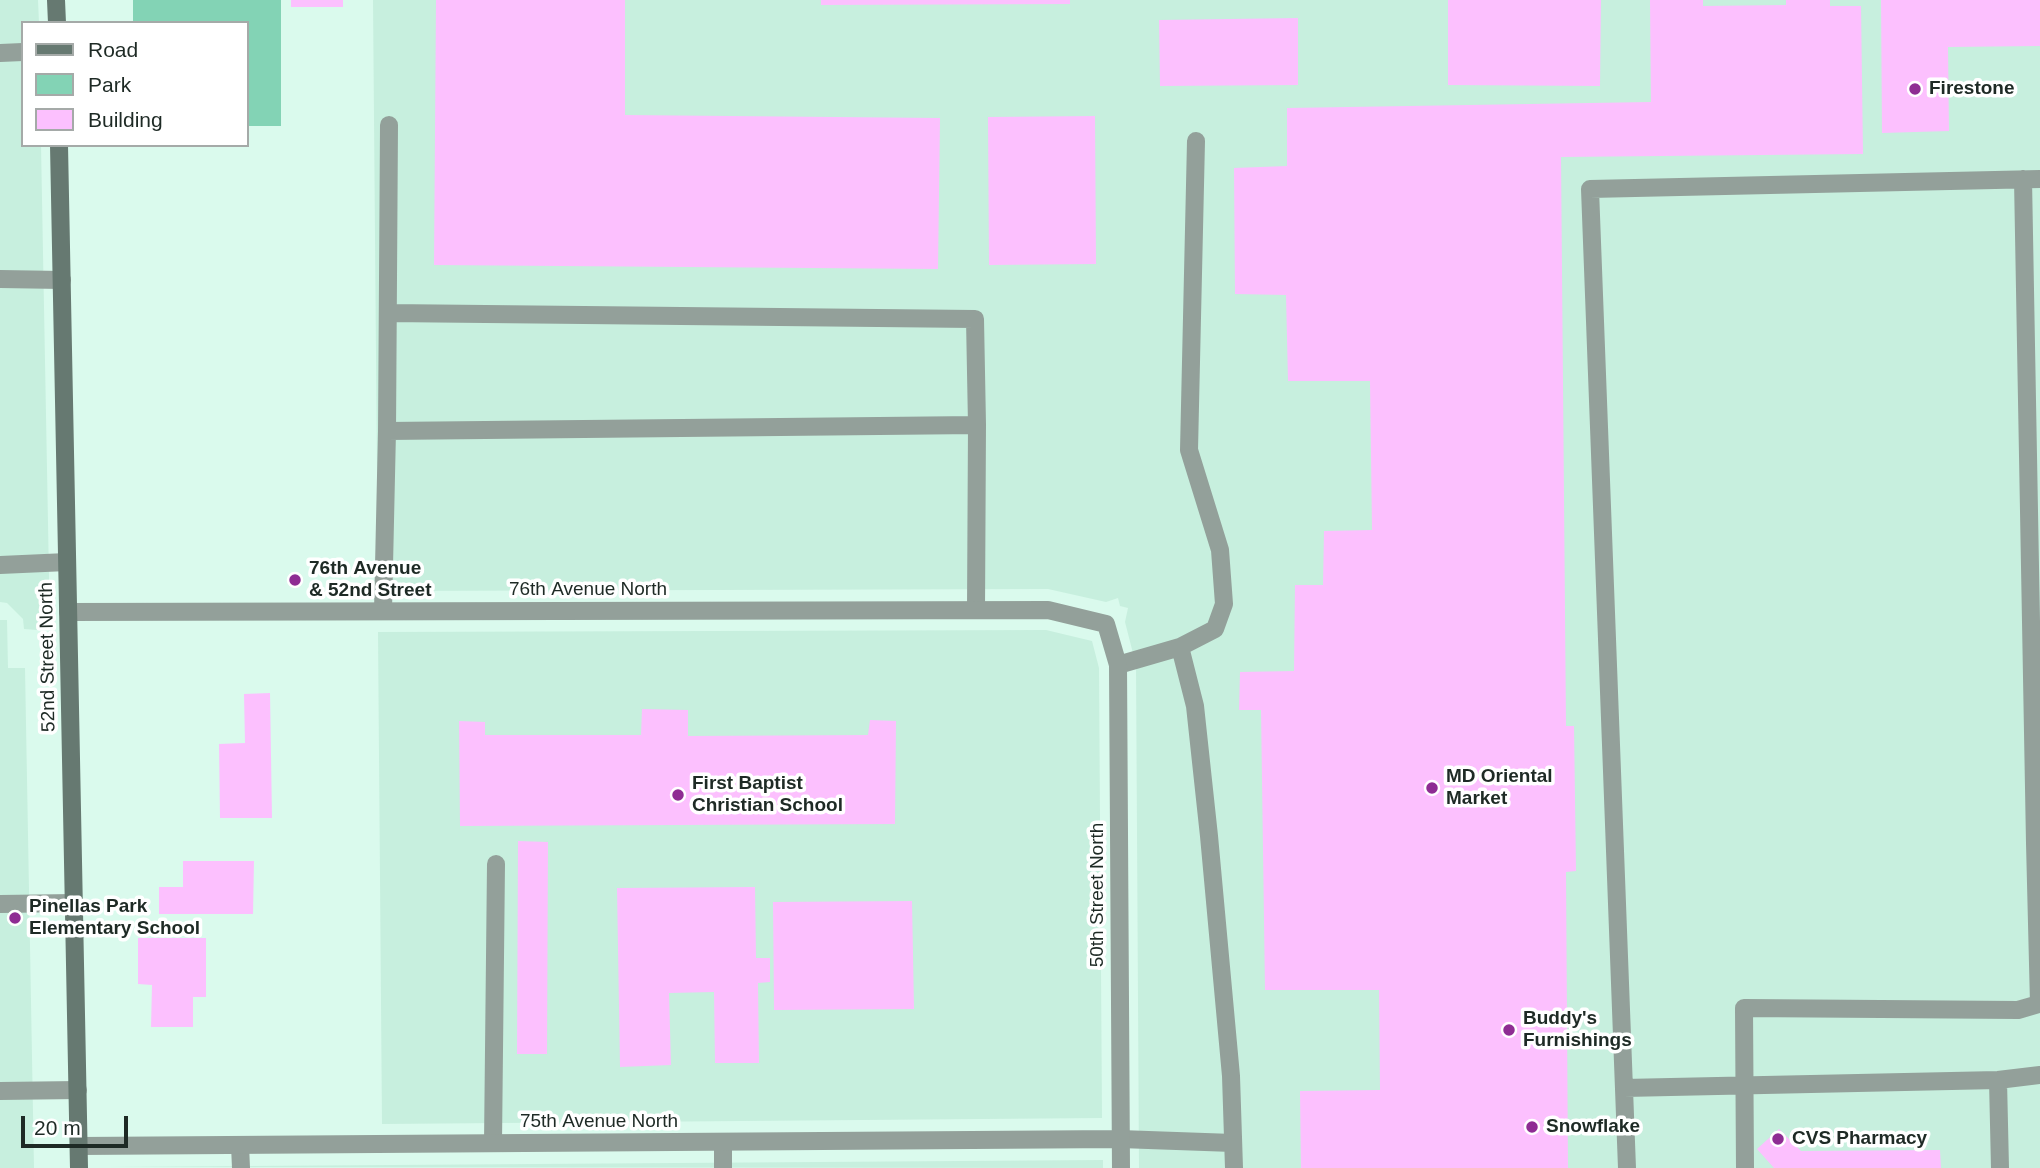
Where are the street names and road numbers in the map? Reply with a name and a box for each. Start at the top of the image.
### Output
street label: 76th Avenue North [509,579,667,601]
street label: 52nd Street North [35,582,61,732]
street label: 50th Street North [1087,823,1109,967]
street label: 75th Avenue North [520,1111,678,1133]

